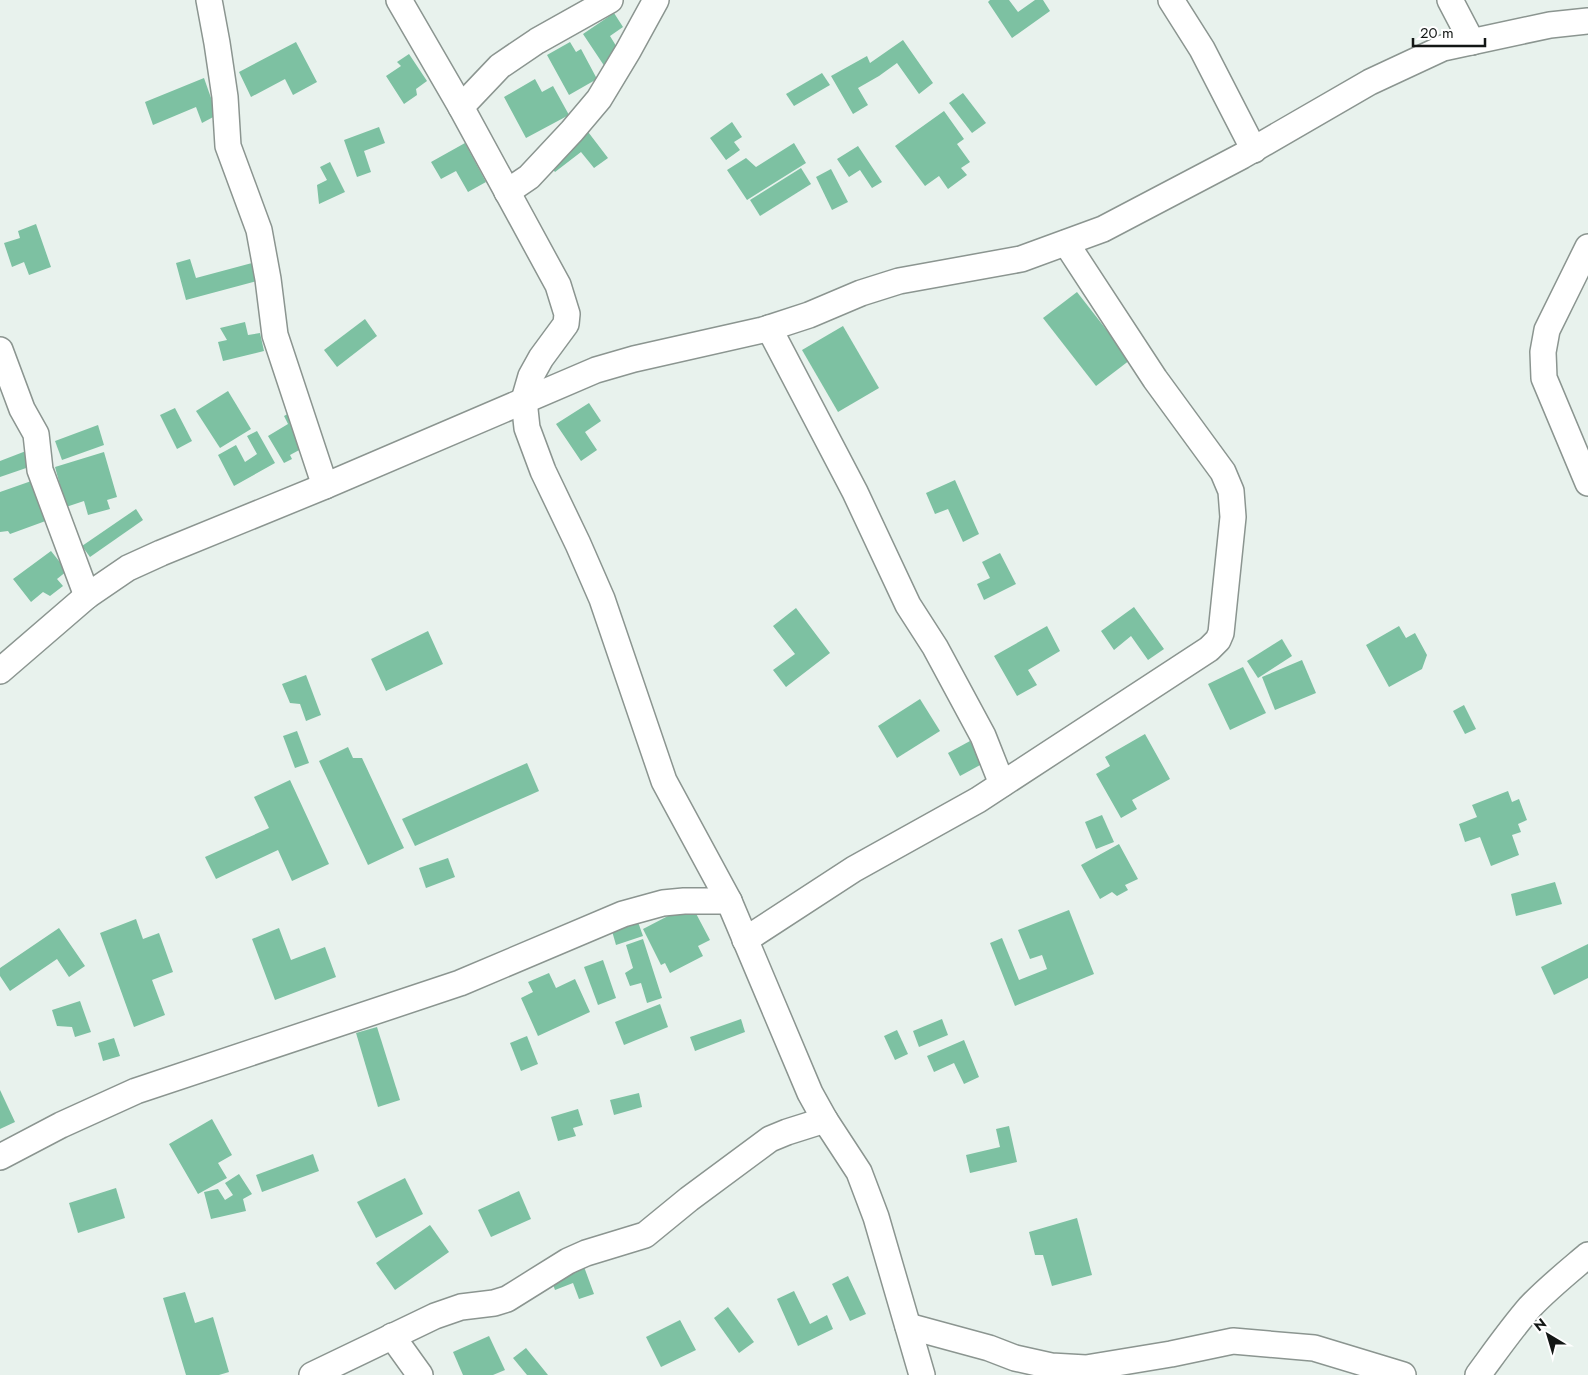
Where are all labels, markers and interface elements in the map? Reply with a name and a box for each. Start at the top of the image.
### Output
scale bar [1413,15,1486,47]
text: 20 m [1420,22,1454,44]
north arrow [1523,1310,1573,1360]
text: N [1529,1313,1551,1336]

